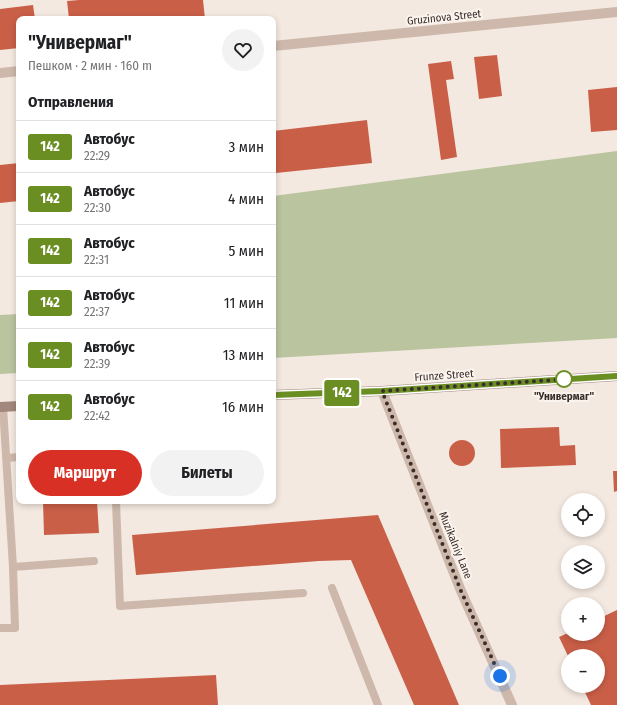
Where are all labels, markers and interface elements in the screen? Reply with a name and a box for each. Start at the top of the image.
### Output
street label: Gruzinova Street [406,7,482,28]
button: heart [222,29,264,71]
text: "Универмаг" [28,31,132,54]
text: Пешком · 2 мин · 160 m [28,58,152,73]
text: Отправления [28,93,114,111]
text: Автобус [84,130,135,148]
text: 142 [40,138,60,155]
text: 3 мин [229,138,264,156]
text: 22:29 [84,148,110,163]
text: Автобус [84,182,135,200]
text: 142 [40,190,60,207]
text: 4 мин [228,190,264,208]
text: 22:30 [84,200,111,215]
text: Автобус [84,234,135,252]
text: 142 [40,242,60,259]
text: 5 мин [228,242,264,260]
text: 22:31 [84,252,109,267]
text: Автобус [84,286,135,304]
text: 142 [40,294,60,311]
text: 11 мин [224,294,264,312]
text: 22:37 [84,304,109,319]
text: Автобус [84,338,135,356]
text: 142 [40,346,60,363]
text: 13 мин [223,346,264,364]
text: 22:39 [84,356,110,371]
street label: Frunze Street [414,367,474,384]
marker: "Универмаг" [555,370,573,388]
line badge: 142 [319,380,365,406]
text: 142 [332,384,352,401]
text: Автобус [84,390,135,408]
place label: "Универмаг" [534,390,594,403]
text: 142 [40,398,60,415]
text: 16 мин [222,398,264,416]
text: 22:42 [84,408,110,423]
button: Маршрут [28,450,142,496]
button: Билеты [150,450,264,496]
map controls [561,493,605,693]
button: locate [561,493,605,537]
street label: Muzikalniy Lane [436,510,475,581]
button: layers [561,545,605,589]
button: + [561,597,605,641]
button: − [561,649,605,693]
your location [490,666,510,686]

